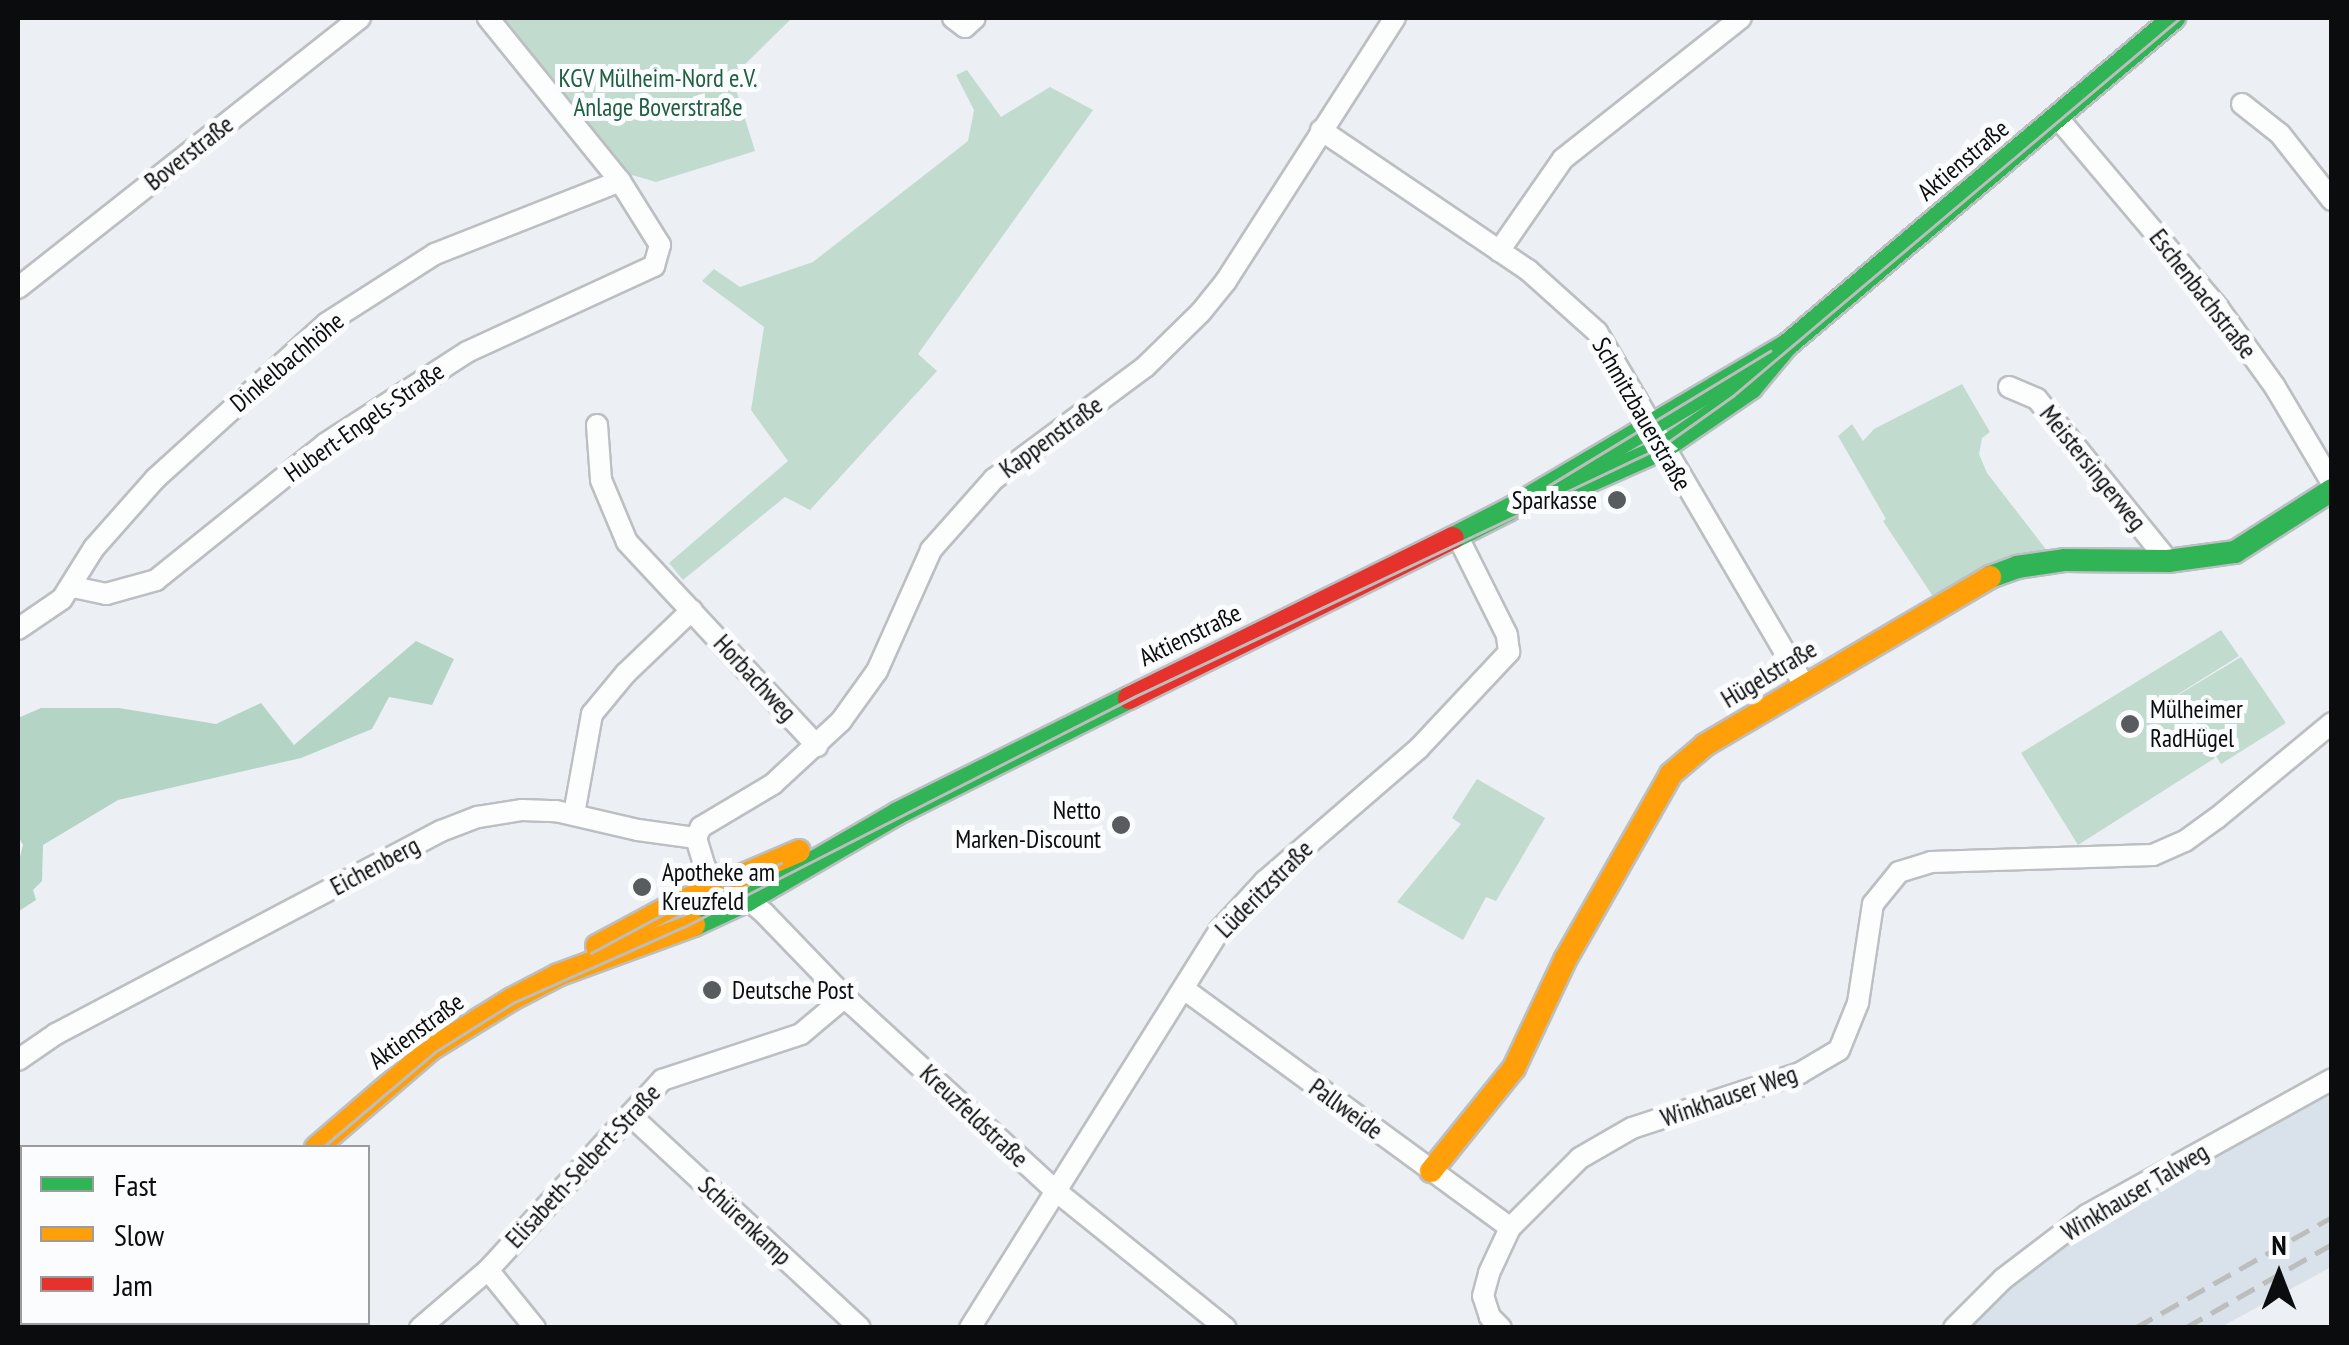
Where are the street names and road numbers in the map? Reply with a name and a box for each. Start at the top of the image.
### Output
street label: Boverstraße [139,109,239,197]
street label: Aktienstraße [1911,113,2015,207]
street label: Eschenbachstraße [2143,223,2263,365]
street label: Dinkelbachhöhe [224,306,350,418]
street label: Schmitzbauerstraße [1586,332,1698,496]
street label: Hubert-Engels-Straße [278,356,450,488]
street label: Kappenstraße [994,390,1108,484]
street label: Meistersingerweg [2033,399,2153,537]
street label: Aktienstraße [1134,597,1246,673]
street label: Horbachweg [707,629,803,727]
street label: Hügelstraße [1716,634,1822,714]
street label: Eichenberg [325,830,425,902]
street label: Lüderitzstraße [1209,834,1319,944]
street label: Aktienstraße [363,987,469,1075]
street label: Kreuzfeldstraße [914,1058,1034,1174]
street label: Winkhauser Weg [1657,1059,1801,1133]
street label: Pallweide [1303,1072,1389,1146]
street label: Elisabeth-Selbert-Straße [499,1078,667,1254]
street label: Winkhauser Talweg [2056,1136,2214,1248]
street label: Schürenkamp [692,1170,798,1272]

